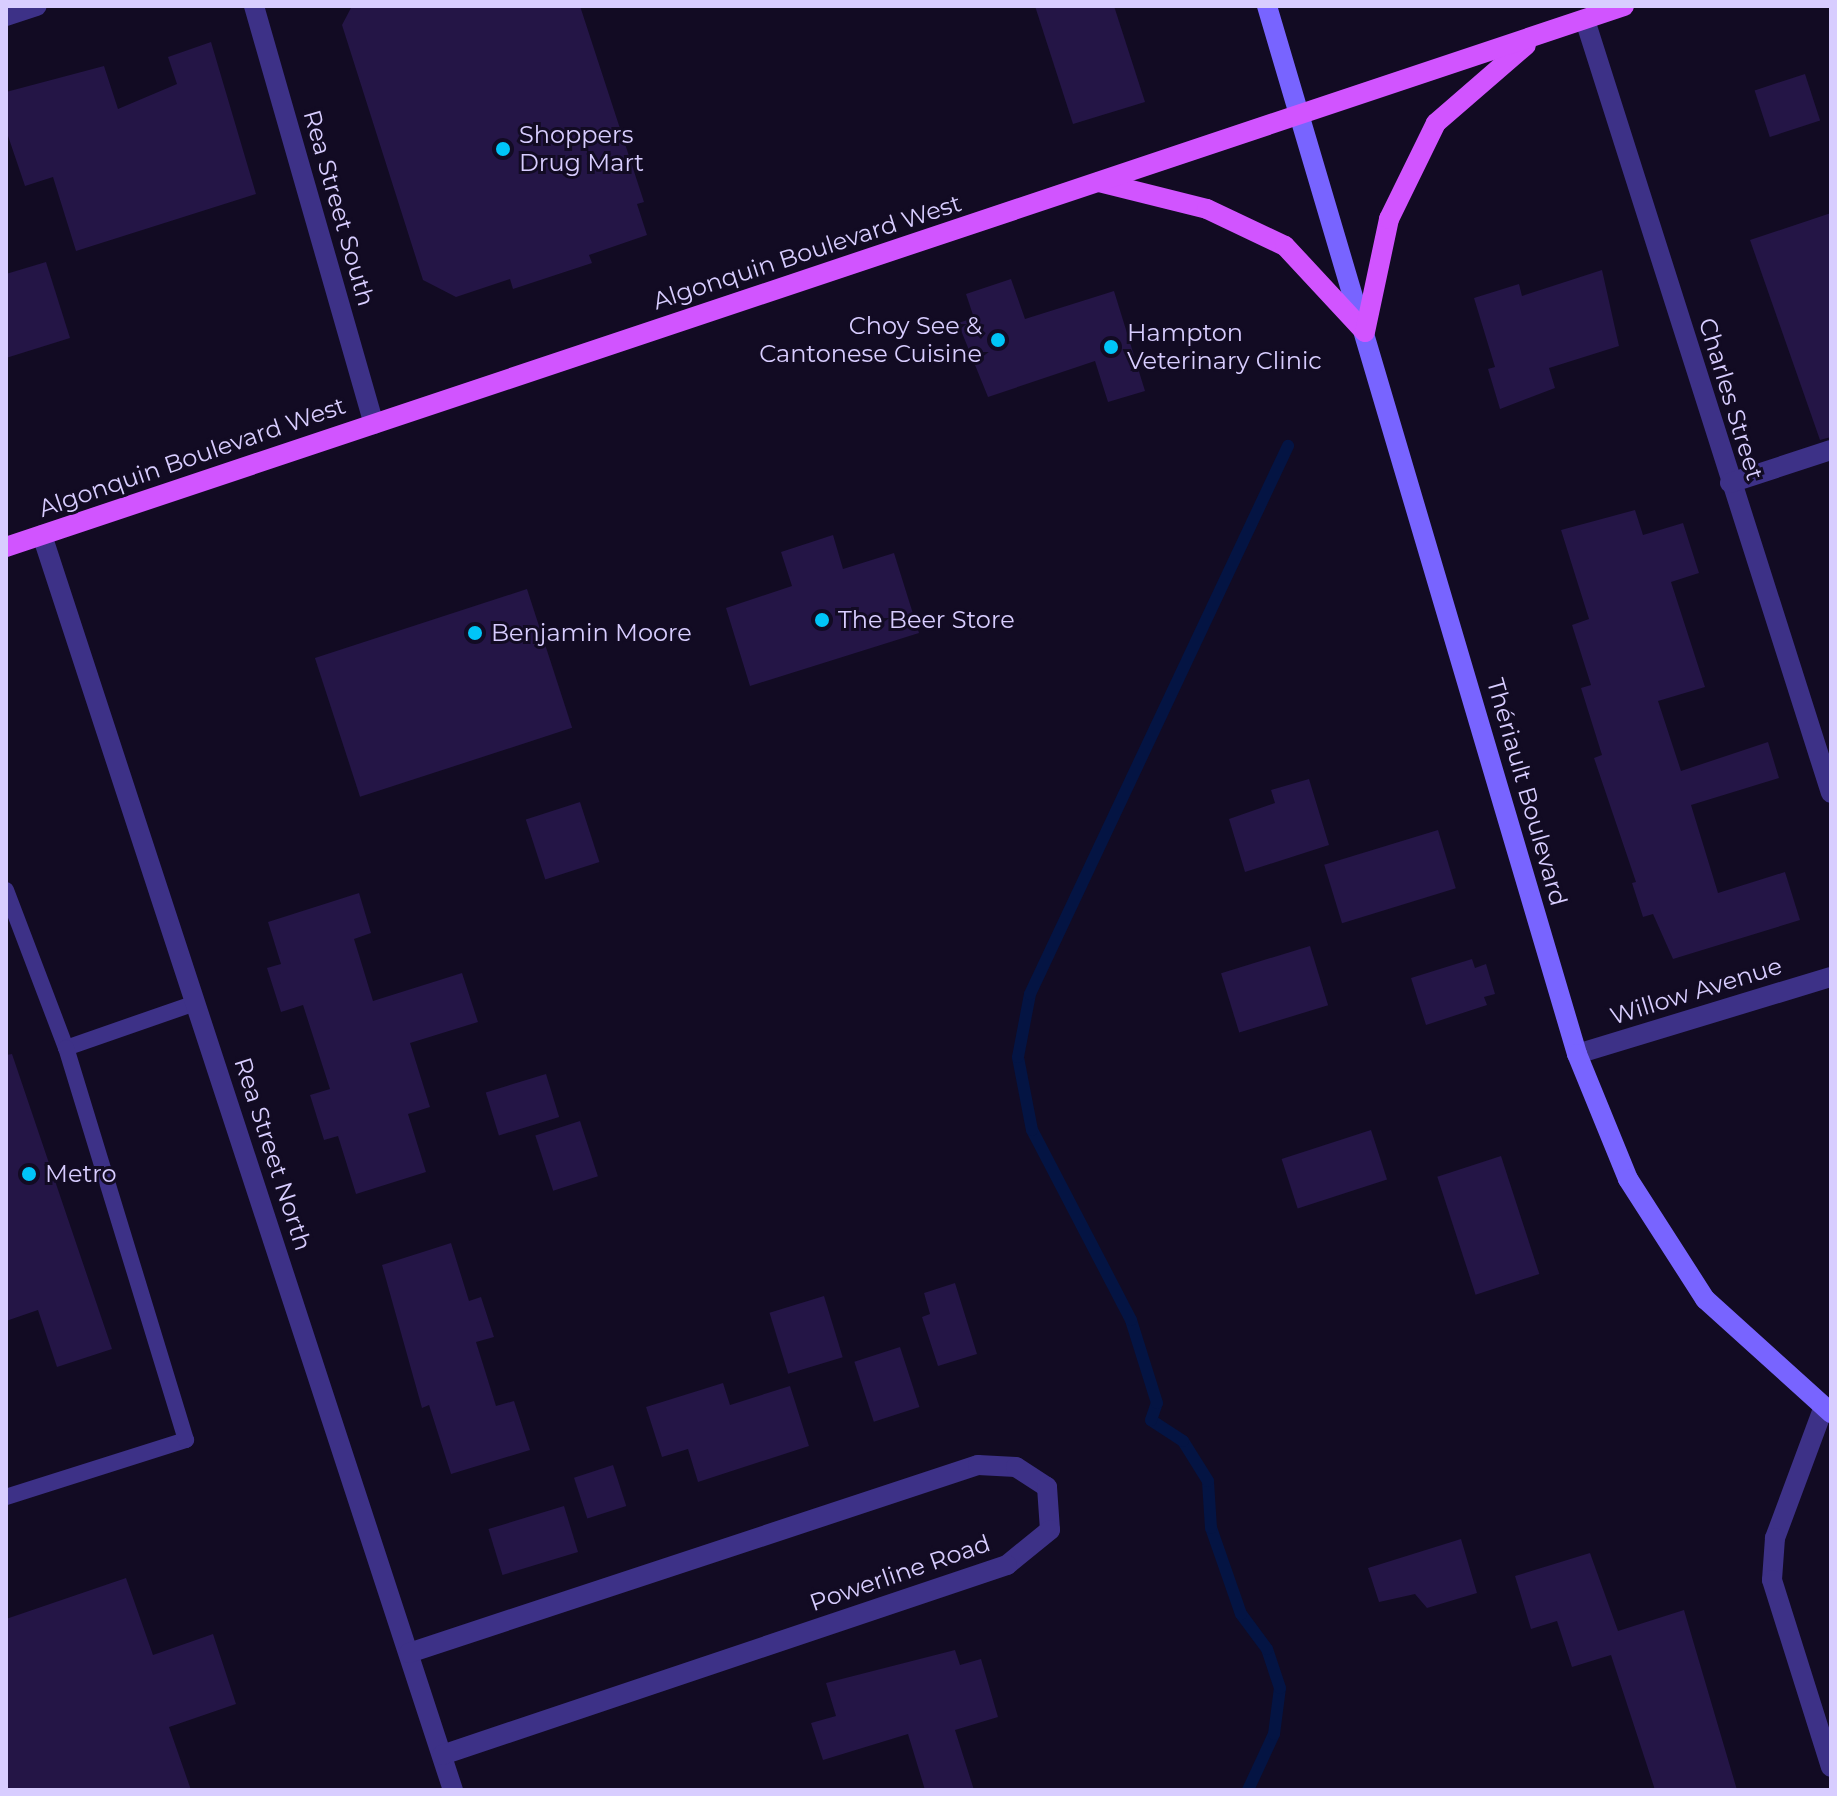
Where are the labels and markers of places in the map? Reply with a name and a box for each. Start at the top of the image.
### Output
place label: Shoppers Drug Mart [519,121,644,177]
marker: Shoppers Drug Mart [494,140,512,158]
place label: Choy See & Cantonese Cuisine [759,312,982,368]
place label: Hampton Veterinary Clinic [1127,319,1322,375]
marker: Choy See & Cantonese Cuisine [989,331,1007,349]
marker: Hampton Veterinary Clinic [1102,338,1120,356]
place label: The Beer Store [838,606,1015,634]
marker: The Beer Store [813,611,831,629]
place label: Benjamin Moore [491,619,692,647]
marker: Benjamin Moore [466,624,484,642]
place label: Metro [45,1160,117,1188]
marker: Metro [20,1165,38,1183]

